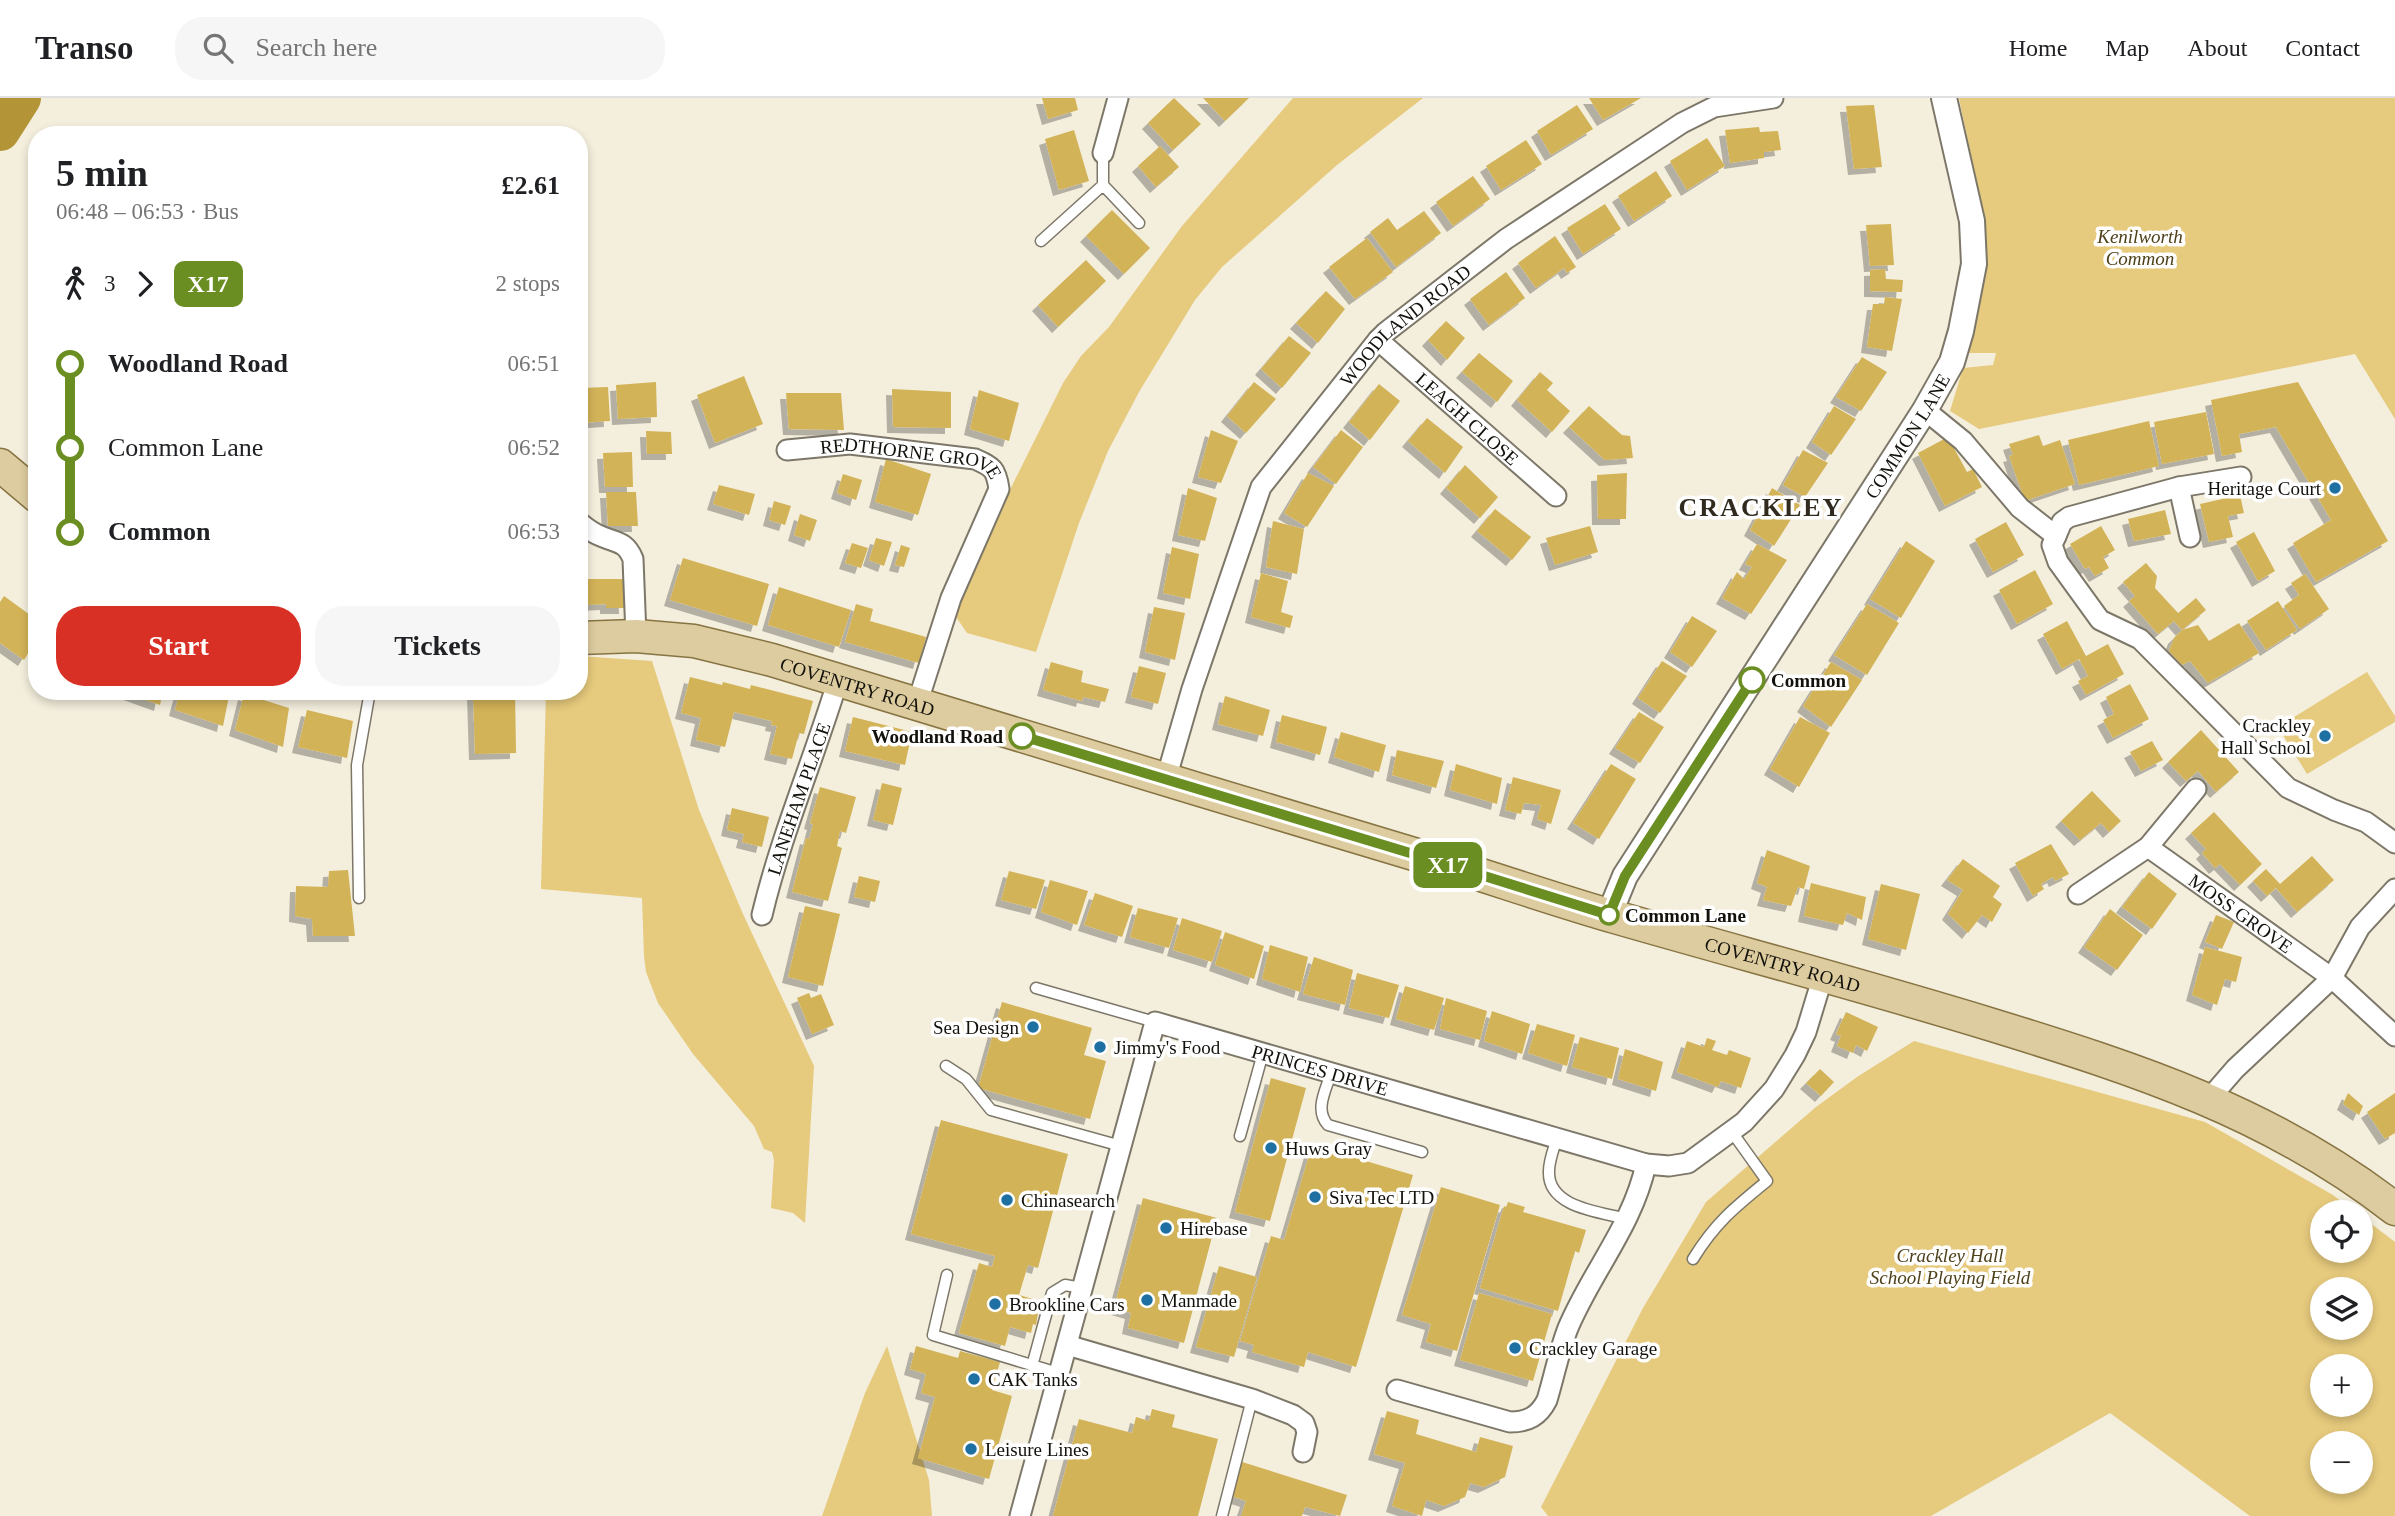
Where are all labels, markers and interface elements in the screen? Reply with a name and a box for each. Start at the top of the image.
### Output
search box [175,17,665,80]
icon: search [199,29,237,67]
text: Transo [35,30,133,66]
text: Search here [255,33,377,62]
text: Home [2009,35,2067,61]
text: Map [2105,35,2149,61]
text: About [2187,35,2247,61]
text: Contact [2285,35,2360,61]
text: 5 min [56,152,148,194]
text: £2.61 [502,171,560,200]
text: 06:48 – 06:53 · Bus [56,199,239,224]
park label: Kenilworth Common [2096,226,2183,269]
street label: WOODLAND ROAD [1335,260,1475,390]
icon: walk [56,265,94,303]
icon: forward [126,265,164,303]
text: 3 [104,271,116,296]
text: X17 [188,271,229,297]
text: 2 stops [495,271,560,296]
text: Woodland Road [108,349,288,378]
text: 06:51 [508,351,560,376]
street label: LEAGH CLOSE [1412,368,1523,469]
street label: COMMON LANE [1860,370,1954,502]
text: Common Lane [108,433,263,462]
street label: REDTHORNE GROVE [819,433,1006,482]
text: 06:52 [508,435,560,460]
place label: Heritage Court [2208,478,2322,499]
marker: Heritage Court [2327,480,2343,496]
district label: CRACKLEY [1679,493,1843,522]
text: Common [108,517,211,546]
text: 06:53 [508,519,560,544]
button: Start [56,606,301,686]
button: Tickets [315,606,560,686]
street label: COVENTRY ROAD [778,653,937,720]
marker: Common [1739,667,1765,693]
place label: Common [1771,670,1846,691]
place label: Crackley Hall School [2221,715,2312,758]
street label: LANEHAM PLACE [763,719,834,877]
marker: Woodland Road [1009,723,1035,749]
place label: Woodland Road [872,726,1003,747]
marker: Crackley Hall School [2317,728,2333,744]
line badge: X17 [1408,842,1488,888]
text: X17 [1427,852,1469,878]
street label: MOSS GROVE [2185,869,2297,957]
marker: Common Lane [1599,905,1619,925]
place label: Common Lane [1625,905,1746,926]
street label: COVENTRY ROAD [1703,933,1863,996]
place label: Sea Design [933,1017,1019,1038]
marker: Sea Design [1025,1019,1041,1035]
place label: Jimmy's Food [1114,1037,1221,1058]
marker: Jimmy's Food [1092,1039,1108,1055]
street label: PRINCES DRIVE [1249,1040,1391,1099]
place label: Huws Gray [1285,1138,1373,1159]
marker: Huws Gray [1263,1140,1279,1156]
place label: Siva Tec LTD [1329,1187,1434,1208]
marker: Siva Tec LTD [1307,1189,1323,1205]
place label: Chinasearch [1021,1190,1115,1211]
marker: Chinasearch [999,1192,1015,1208]
map controls [2310,1200,2373,1494]
button: locate [2310,1200,2373,1263]
place label: Hirebase [1180,1218,1248,1239]
marker: Hirebase [1158,1220,1174,1236]
park label: Crackley Hall School Playing Field [1870,1245,2031,1288]
button: layers [2310,1277,2373,1340]
place label: Manmade [1161,1290,1237,1311]
marker: Manmade [1139,1292,1155,1308]
place label: Brookline Cars [1009,1294,1125,1315]
marker: Brookline Cars [987,1296,1003,1312]
place label: Crackley Garage [1529,1338,1657,1359]
marker: Crackley Garage [1507,1340,1523,1356]
button: + [2310,1354,2373,1417]
place label: CAK Tanks [988,1369,1078,1390]
marker: CAK Tanks [966,1371,982,1387]
button: − [2310,1431,2373,1494]
place label: Leisure Lines [985,1439,1089,1460]
marker: Leisure Lines [963,1441,979,1457]

